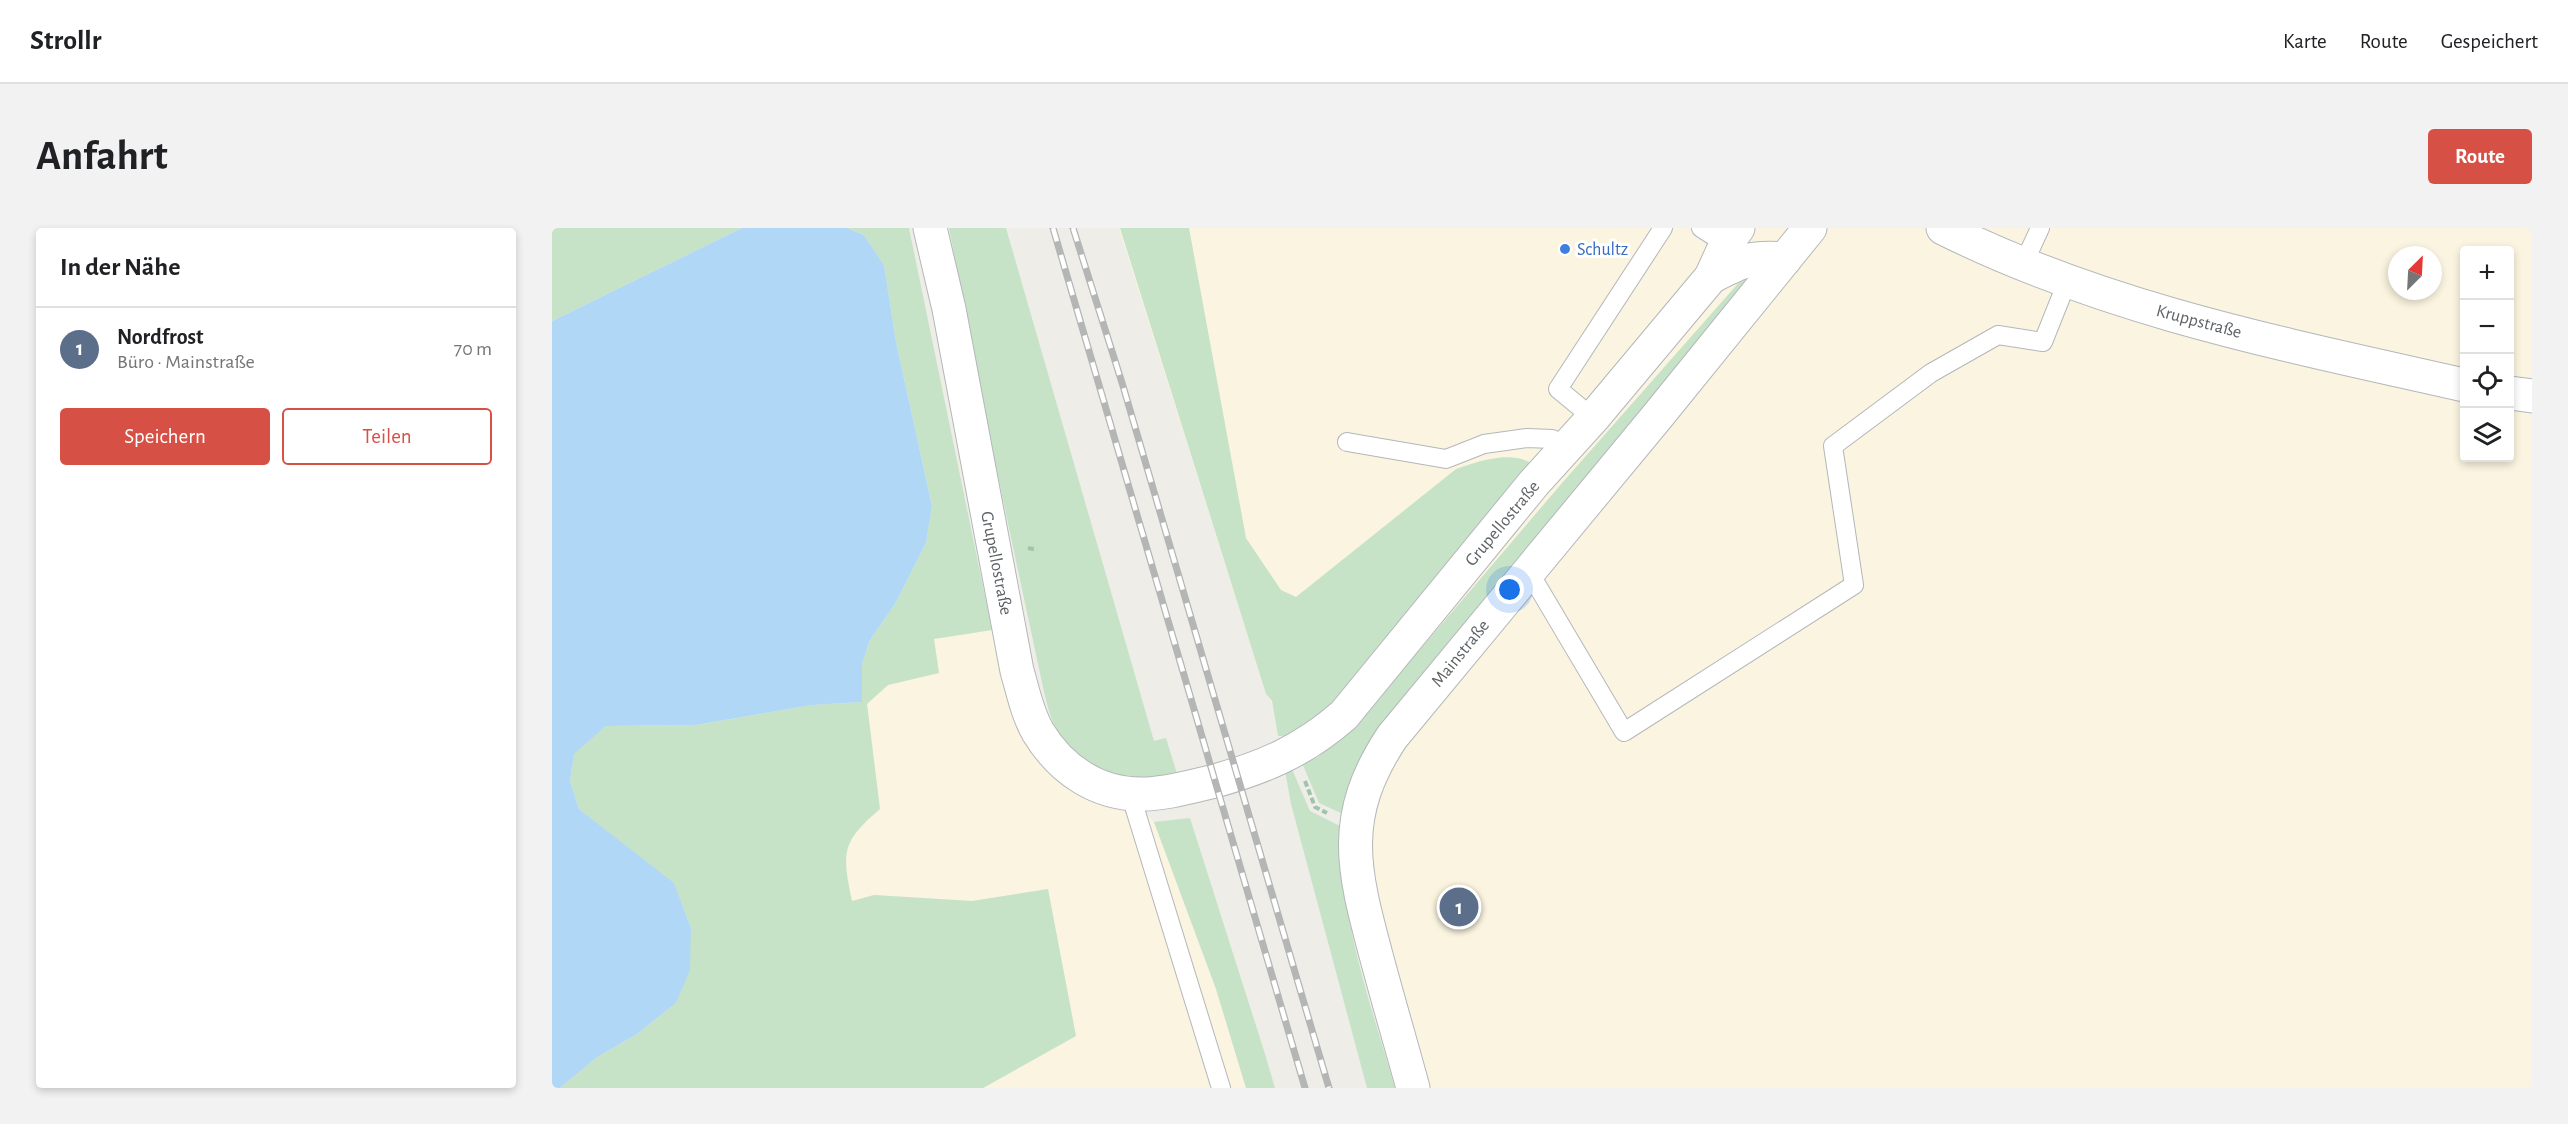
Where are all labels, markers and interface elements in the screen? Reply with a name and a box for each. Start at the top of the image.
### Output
text: Strollr [30,27,101,55]
text: Karte [2283,31,2327,52]
text: Route [2360,31,2408,52]
text: Gespeichert [2441,31,2538,52]
button: Route [2428,129,2532,184]
text: Anfahrt [36,135,168,177]
place label: Schultz [1577,241,1628,259]
marker: Schultz [1558,242,1572,256]
north arrow [2388,246,2442,300]
map controls [2460,246,2514,462]
button: + [2460,246,2514,300]
text: In der Nähe [60,254,180,280]
button: − [2460,300,2514,354]
street label: Kruppstraße [2154,302,2243,342]
text: Nordfrost [117,326,203,348]
text: 1 [76,339,83,359]
text: 70 m [454,339,492,359]
text: Büro · Mainstraße [117,352,255,372]
button: locate [2460,354,2514,408]
button: Speichern [60,408,270,465]
button: Teilen [282,408,492,465]
button: layers [2460,408,2514,462]
street label: Grupellostraße [1462,478,1543,570]
street label: Grupellostraße [977,510,1015,617]
your location [1495,575,1524,604]
street label: Mainstraße [1428,617,1493,691]
pin: 1 [1440,884,1478,930]

